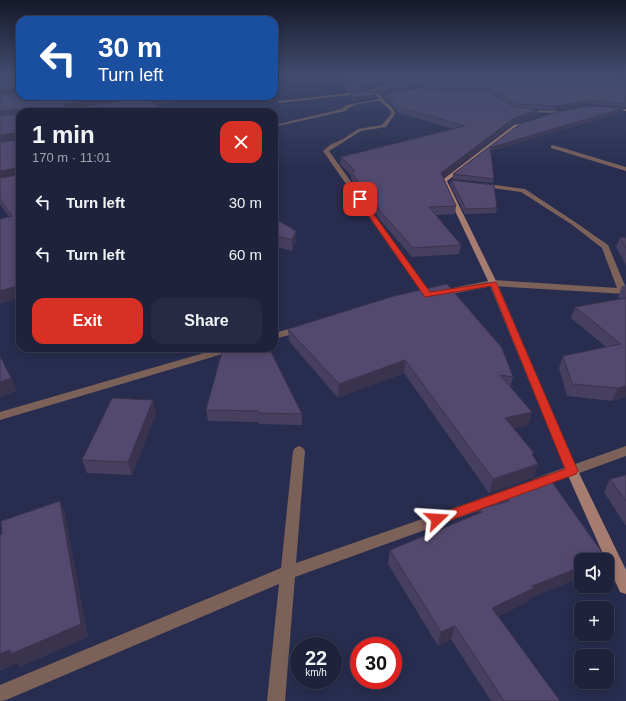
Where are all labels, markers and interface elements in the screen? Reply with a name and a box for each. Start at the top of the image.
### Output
icon: left [32,32,84,84]
text: 30 m [98,32,162,63]
text: Turn left [98,65,163,85]
text: 1 min [32,121,95,148]
button: close [220,121,262,163]
text: 170 m · 11:01 [32,150,111,165]
pin [343,182,377,216]
icon: arrive [349,188,371,210]
icon: left [32,191,54,213]
text: Turn left [66,194,125,211]
text: 30 m [229,194,262,211]
icon: left [32,243,54,265]
text: Turn left [66,246,125,263]
text: 60 m [229,246,262,263]
button: Exit [32,298,143,344]
button: Share [151,298,262,344]
position arrow [416,498,458,540]
map controls [574,553,614,689]
button: sound [574,553,614,593]
button: + [574,601,614,641]
speed limit sign: 30 [350,637,402,689]
text: 22 [305,647,327,669]
button: − [574,649,614,689]
text: km/h [305,667,327,678]

